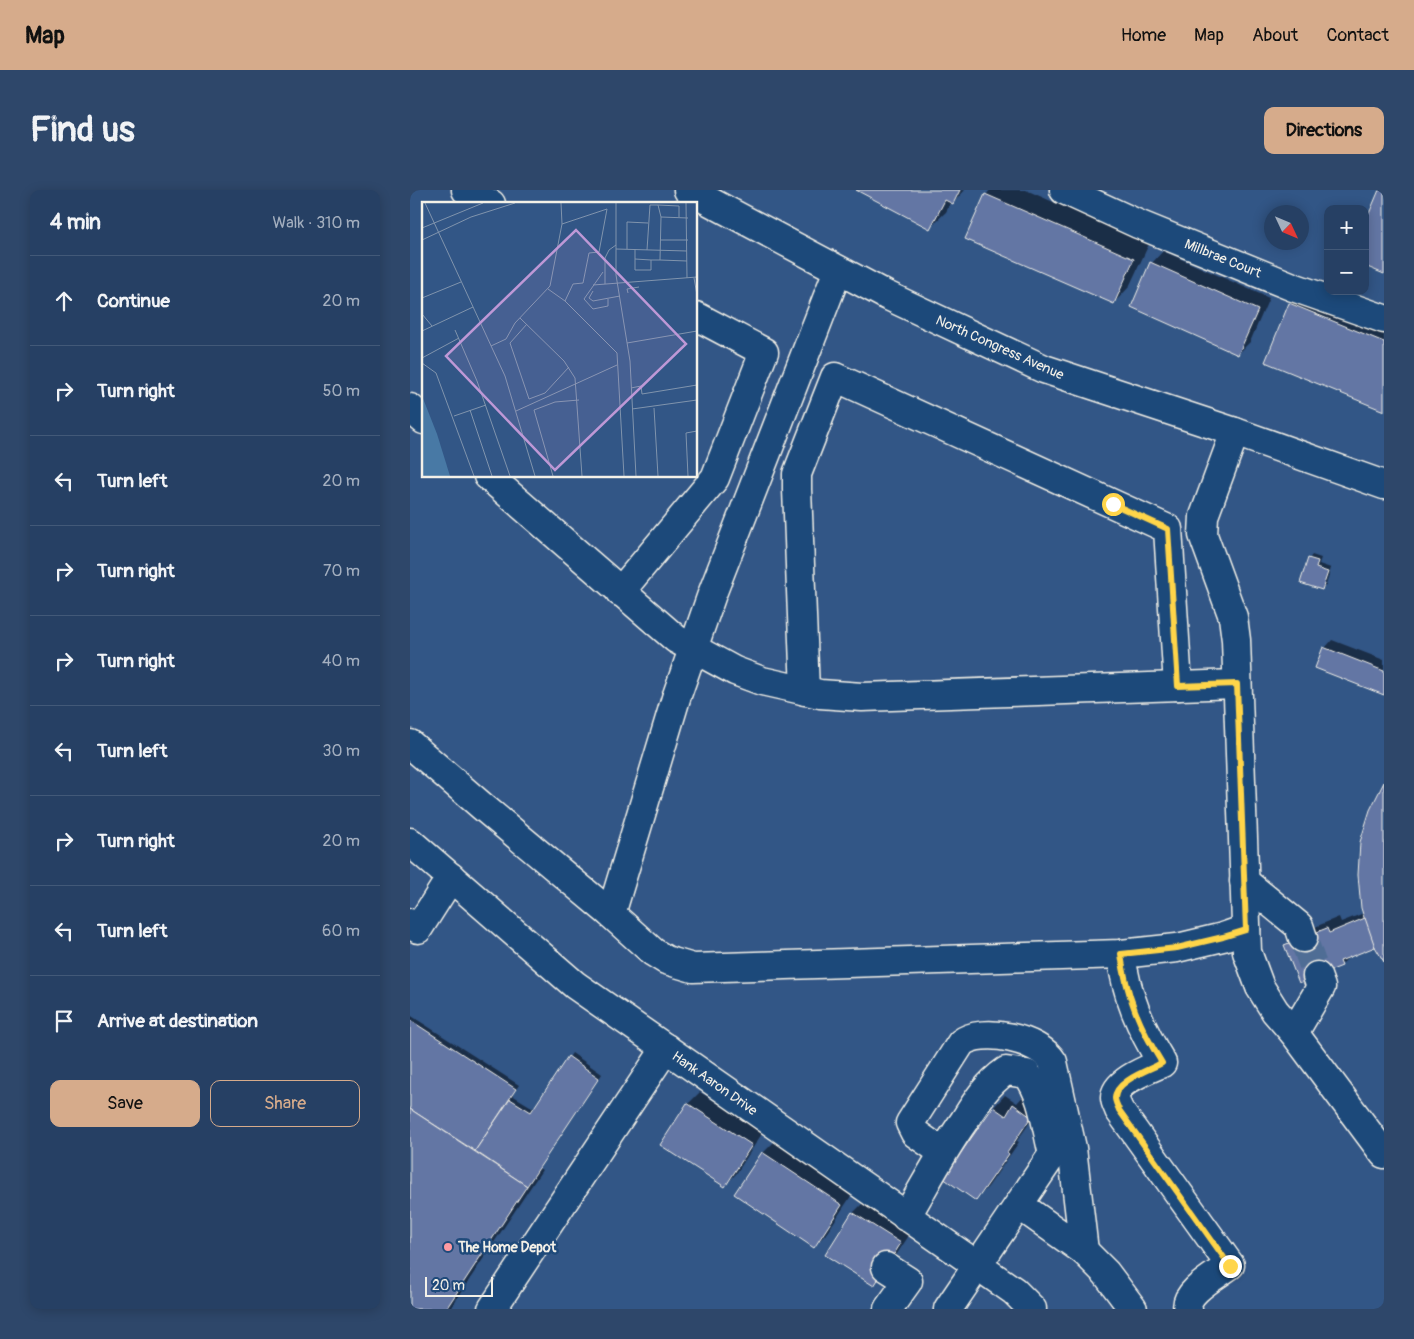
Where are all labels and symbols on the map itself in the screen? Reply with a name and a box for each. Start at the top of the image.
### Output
inset map [422,202,698,478]
north arrow [1264,205,1309,250]
street label: Millbrae Court [1182,235,1264,282]
street label: North Congress Avenue [933,312,1067,383]
route start [1102,493,1125,516]
street label: Hank Aaron Drive [669,1048,761,1119]
place label: The Home Depot [457,1239,556,1256]
marker: The Home Depot [442,1241,454,1253]
route end [1219,1255,1242,1278]
scale bar [425,1274,492,1297]

